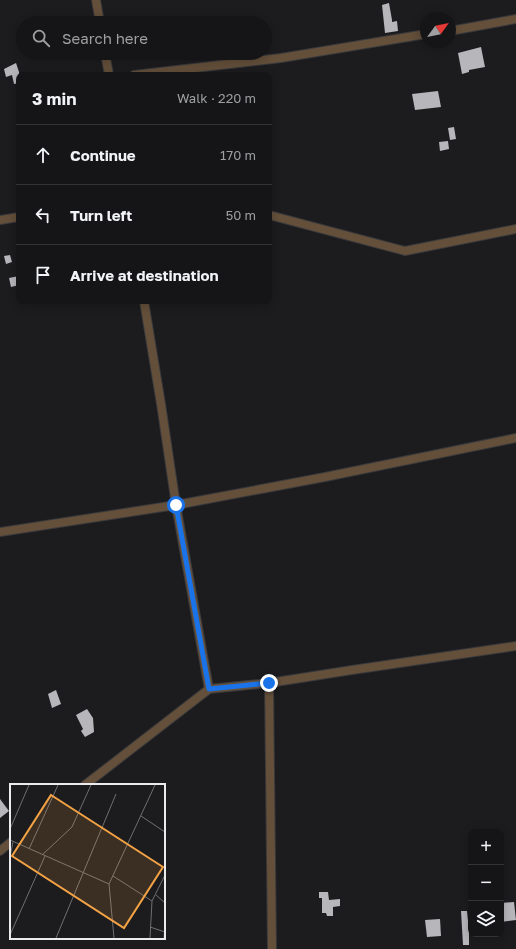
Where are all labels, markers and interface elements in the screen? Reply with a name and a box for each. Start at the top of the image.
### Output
north arrow [420,12,456,48]
search box [16,16,272,60]
icon: search [30,27,52,49]
text: Search here [62,29,148,47]
text: 3 min [32,88,76,109]
text: Walk · 220 m [177,90,256,106]
icon: ahead [32,144,54,166]
text: Continue [70,146,136,164]
text: 170 m [220,147,256,163]
icon: left [32,204,54,226]
text: Turn left [70,206,132,224]
text: 50 m [226,207,256,223]
icon: arrive [32,264,54,286]
text: Arrive at destination [70,266,219,284]
route start [167,496,185,514]
route end [260,674,278,692]
inset map [10,784,165,939]
map controls [468,829,504,937]
button: + [468,829,504,865]
button: − [468,865,504,901]
button: layers [468,901,504,937]

